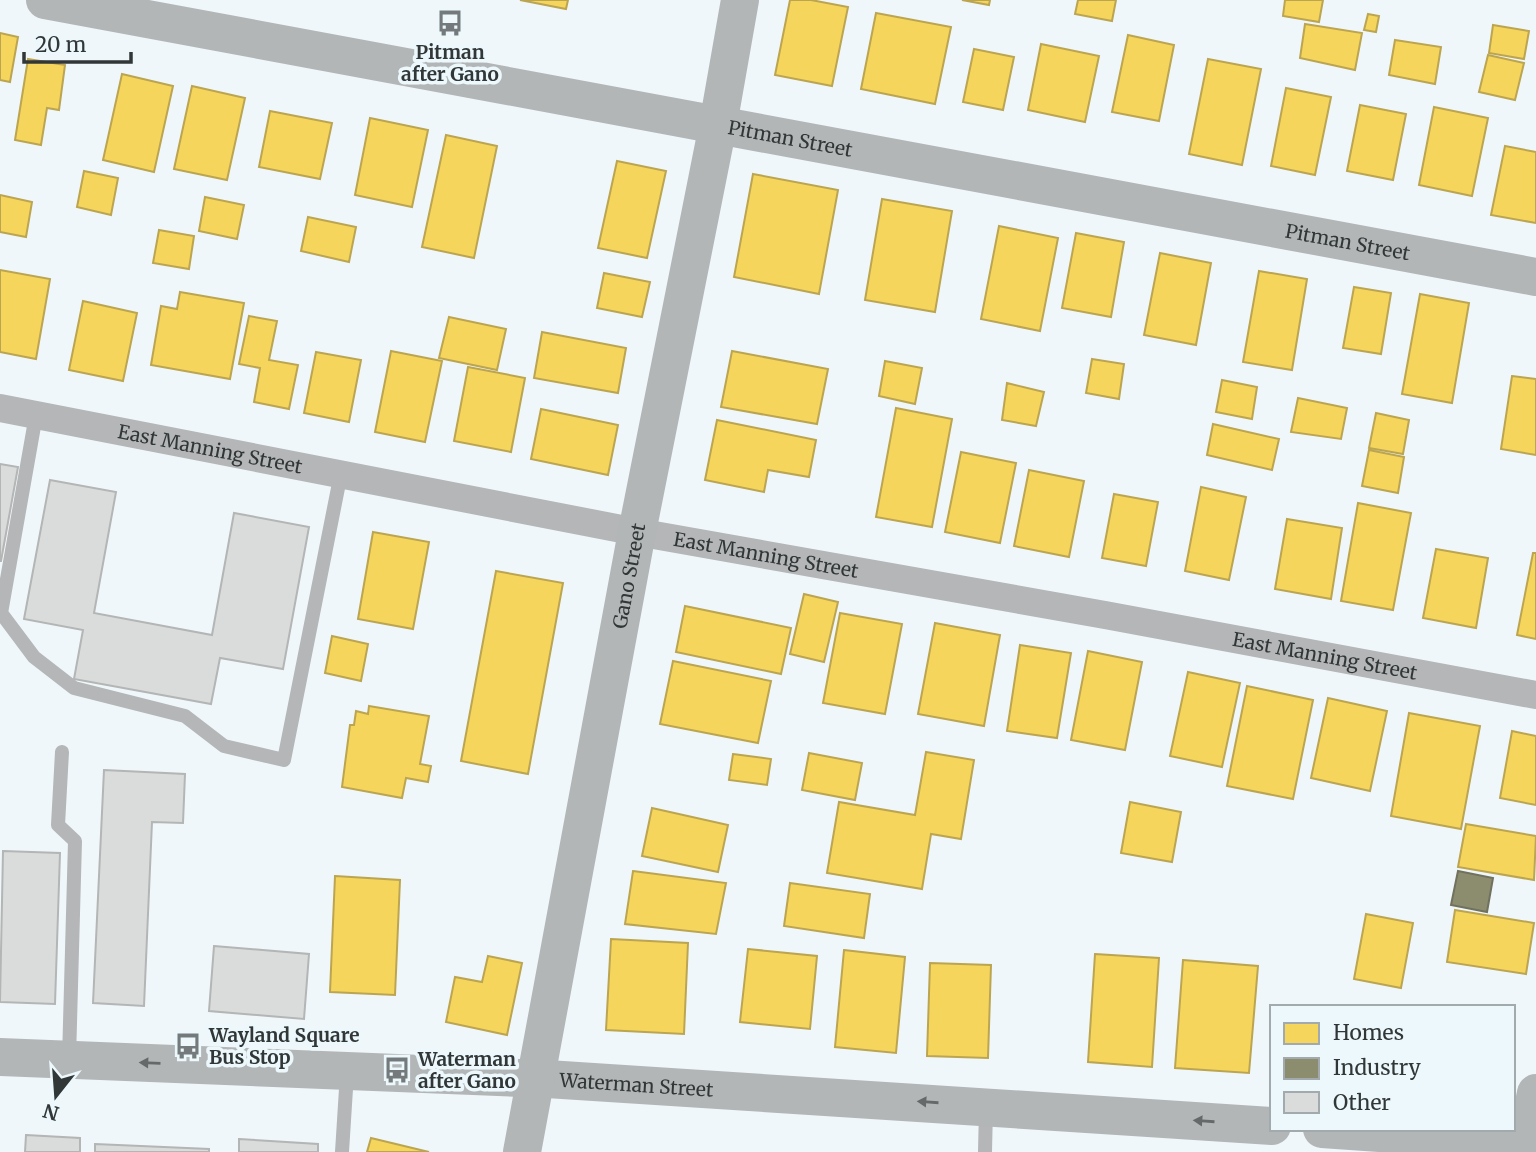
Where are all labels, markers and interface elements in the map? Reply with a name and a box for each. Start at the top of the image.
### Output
bus stop icon: Pitman after Gano [435,8,465,38]
scale bar [24,21,131,65]
text: 20 m [35,31,87,58]
place label: Pitman after Gano [401,40,499,86]
street label: Pitman Street [726,115,855,162]
street label: Pitman Street [1283,219,1413,265]
street label: East Manning Street [116,419,305,479]
street label: Gano Street [607,521,651,630]
street label: East Manning Street [672,527,861,583]
street label: East Manning Street [1231,627,1420,685]
legend [1270,1005,1515,1131]
text: Homes [1333,1019,1404,1046]
place label: Wayland Square Bus Stop [208,1023,359,1069]
bus stop icon: Wayland Square Bus Stop [173,1031,203,1061]
place label: Waterman after Gano [417,1047,516,1093]
text: Industry [1333,1054,1422,1081]
bus stop icon: Waterman after Gano [382,1055,412,1085]
one-way arrow [139,1058,161,1069]
north arrow [21,1061,91,1131]
street label: Waterman Street [558,1068,715,1102]
text: Other [1333,1089,1391,1116]
one-way arrow [917,1096,939,1107]
text: N [40,1099,62,1126]
one-way arrow [1192,1115,1214,1126]

